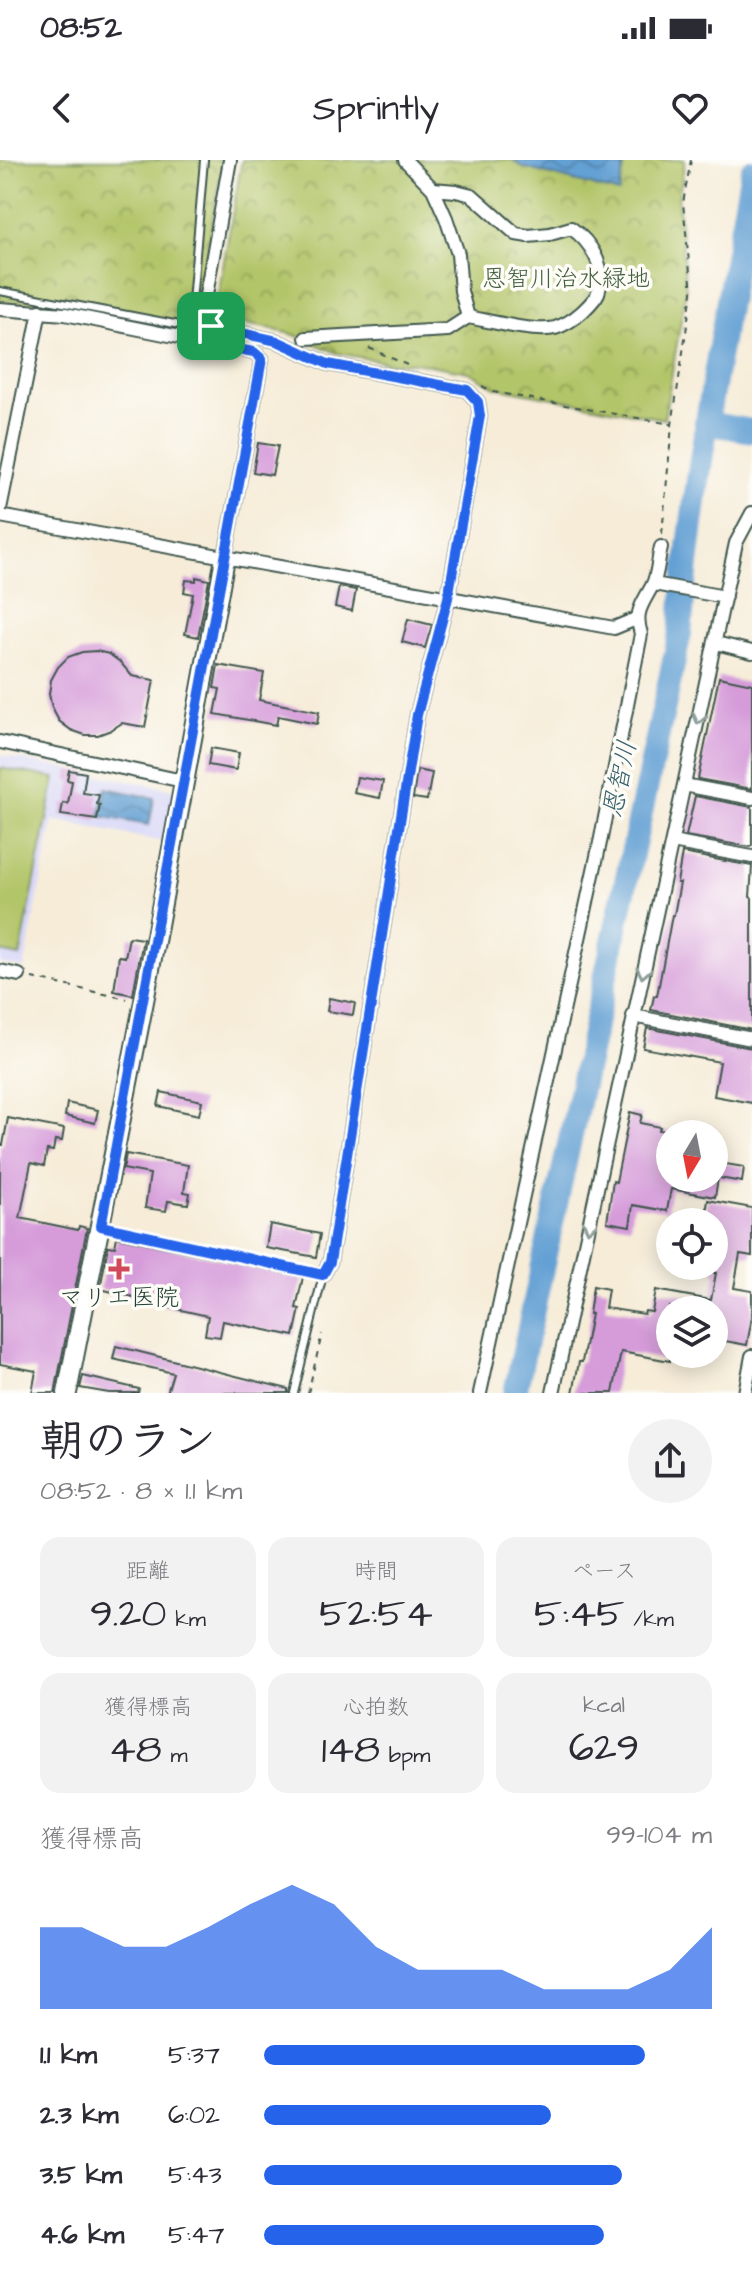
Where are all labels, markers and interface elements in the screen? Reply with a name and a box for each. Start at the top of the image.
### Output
text: 08:52 [40,7,122,49]
text: Sprintly [313,83,439,134]
icon: back [40,86,84,130]
icon: heart [668,86,712,130]
park label: 恩智川治水緑地 [482,262,650,296]
pin [177,292,245,360]
icon: arrive [189,304,233,348]
one-way arrow [691,712,708,725]
water label: 恩智川 [594,737,646,821]
one-way arrow [635,966,652,979]
north arrow [656,1120,728,1192]
map controls [656,1120,728,1368]
button: locate [656,1208,728,1280]
one-way arrow [581,1220,598,1234]
marker: マリエ医院 [108,1258,130,1280]
place label: マリエ医院 [59,1281,179,1315]
button: layers [656,1296,728,1368]
text: 朝のラン [40,1412,216,1473]
button: share [628,1419,712,1503]
text: 08:52 · 8 × 1.1 km [40,1473,242,1509]
text: 距離 [126,1556,170,1587]
text: 時間 [354,1556,398,1587]
text: ペース [572,1556,636,1587]
text: 9.20 [90,1587,167,1642]
text: 52:54 [319,1587,433,1642]
text: 5:45 [534,1587,625,1642]
text: km [167,1604,206,1635]
text: /km [625,1604,674,1635]
text: kcal [583,1690,625,1721]
text: 獲得標高 [104,1692,192,1723]
text: 心拍数 [343,1692,409,1723]
text: 629 [569,1721,639,1776]
text: 48 [108,1723,162,1778]
text: 148 [322,1723,380,1778]
text: m [162,1740,188,1771]
text: bpm [380,1740,430,1771]
text: 99–104 m [606,1817,712,1853]
text: 獲得標高 [40,1821,144,1857]
text: 1.1 km [40,2037,97,2073]
text: 5:37 [168,2037,220,2073]
text: 2.3 km [40,2097,118,2133]
text: 6:02 [168,2097,220,2133]
text: 3.5 km [40,2157,122,2193]
text: 5:43 [168,2157,222,2193]
text: 4.6 km [40,2217,124,2253]
text: 5:47 [168,2217,224,2253]

